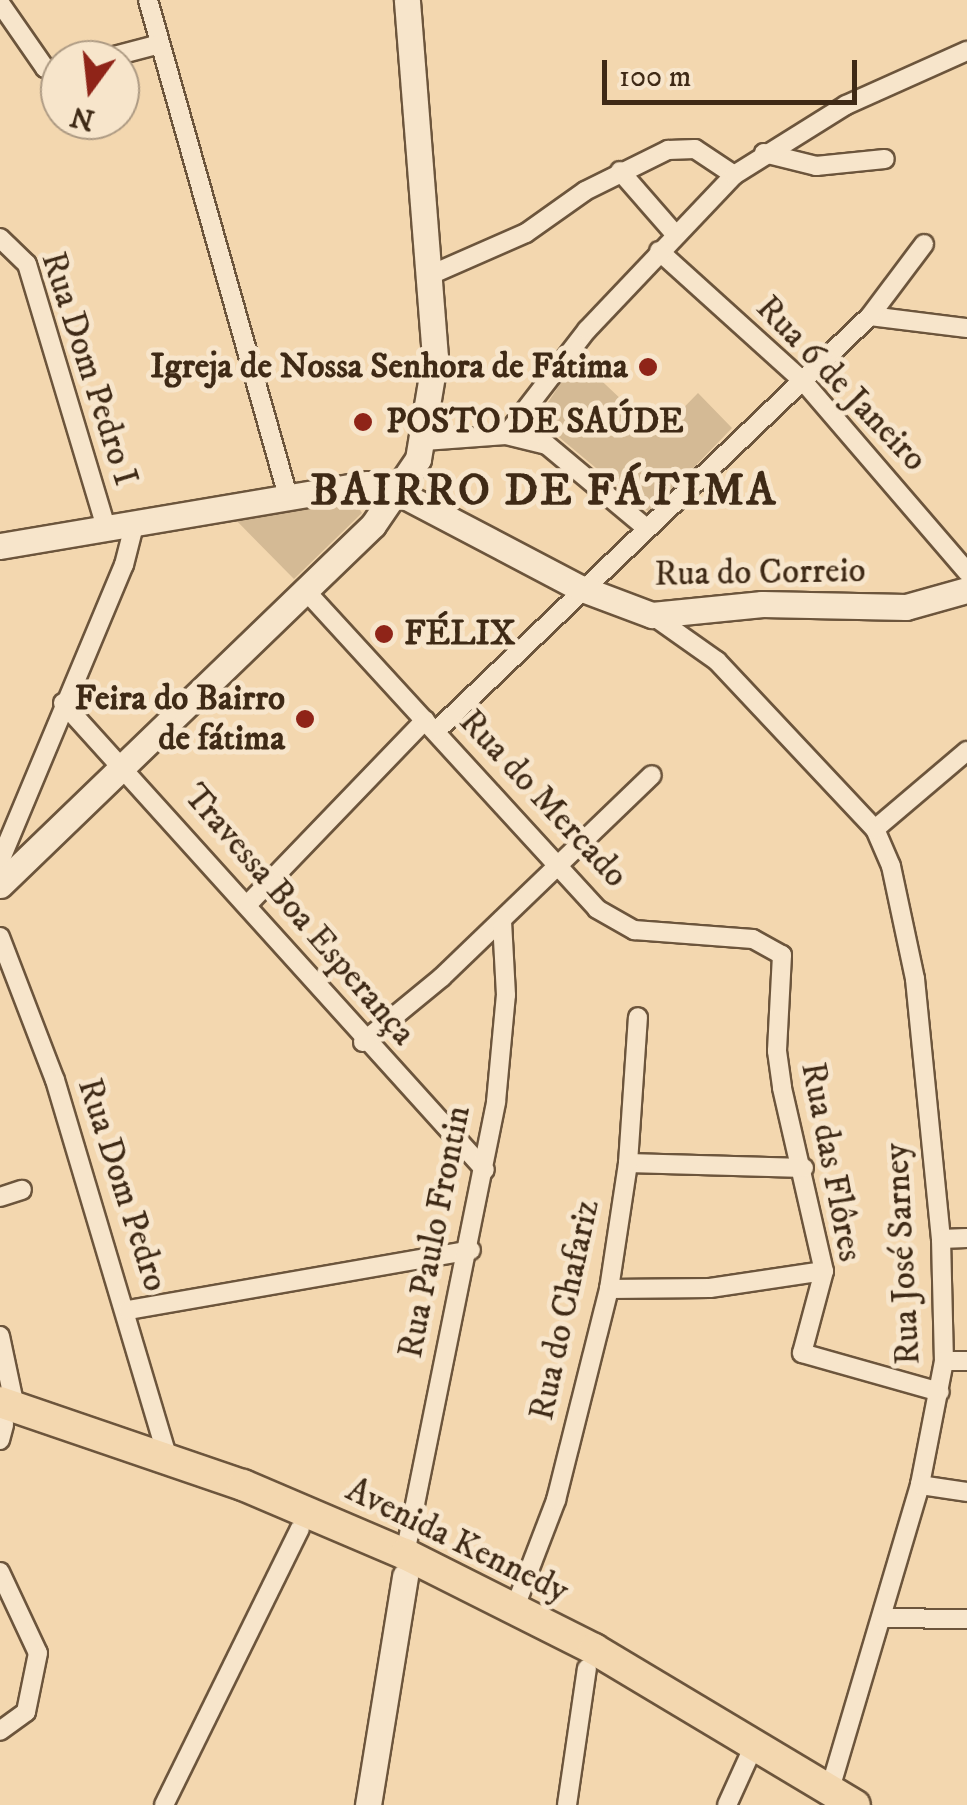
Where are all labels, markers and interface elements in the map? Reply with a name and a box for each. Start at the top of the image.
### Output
north arrow [40,40,140,140]
scale bar [607,40,862,102]
text: 100 m [619,59,691,96]
text: N [67,98,98,137]
street label: Rua Dom Pedro I [31,247,147,491]
street label: Rua 6 de Janeiro [747,288,935,480]
place label: Igreja de Nossa Senhora de Fátima [150,346,628,388]
marker: Igreja de Nossa Senhora de Fátima [637,356,659,378]
place label: POSTO DE SAÚDE [386,401,684,443]
marker: POSTO DE SAÚDE [350,409,376,435]
district label: BAIRRO DE FÁTIMA [310,465,778,519]
street label: Rua do Correio [654,550,866,596]
place label: FÉLIX [404,613,515,655]
marker: FÉLIX [373,623,395,645]
place label: Feira do Bairro de fátima [74,678,285,760]
street label: Rua do Mercado [450,701,636,897]
marker: Feira do Bairro de fátima [294,708,316,730]
street label: Travessa Boa Esperança [174,776,424,1054]
street label: Rua das Flôres [791,1059,871,1265]
street label: Rua Dom Pedro [68,1073,176,1297]
street label: Rua Paulo Frontin [390,1102,480,1362]
street label: Rua José Sarney [876,1142,930,1366]
street label: Rua do Chafariz [521,1196,609,1424]
street label: Avenida Kennedy [339,1469,575,1613]

